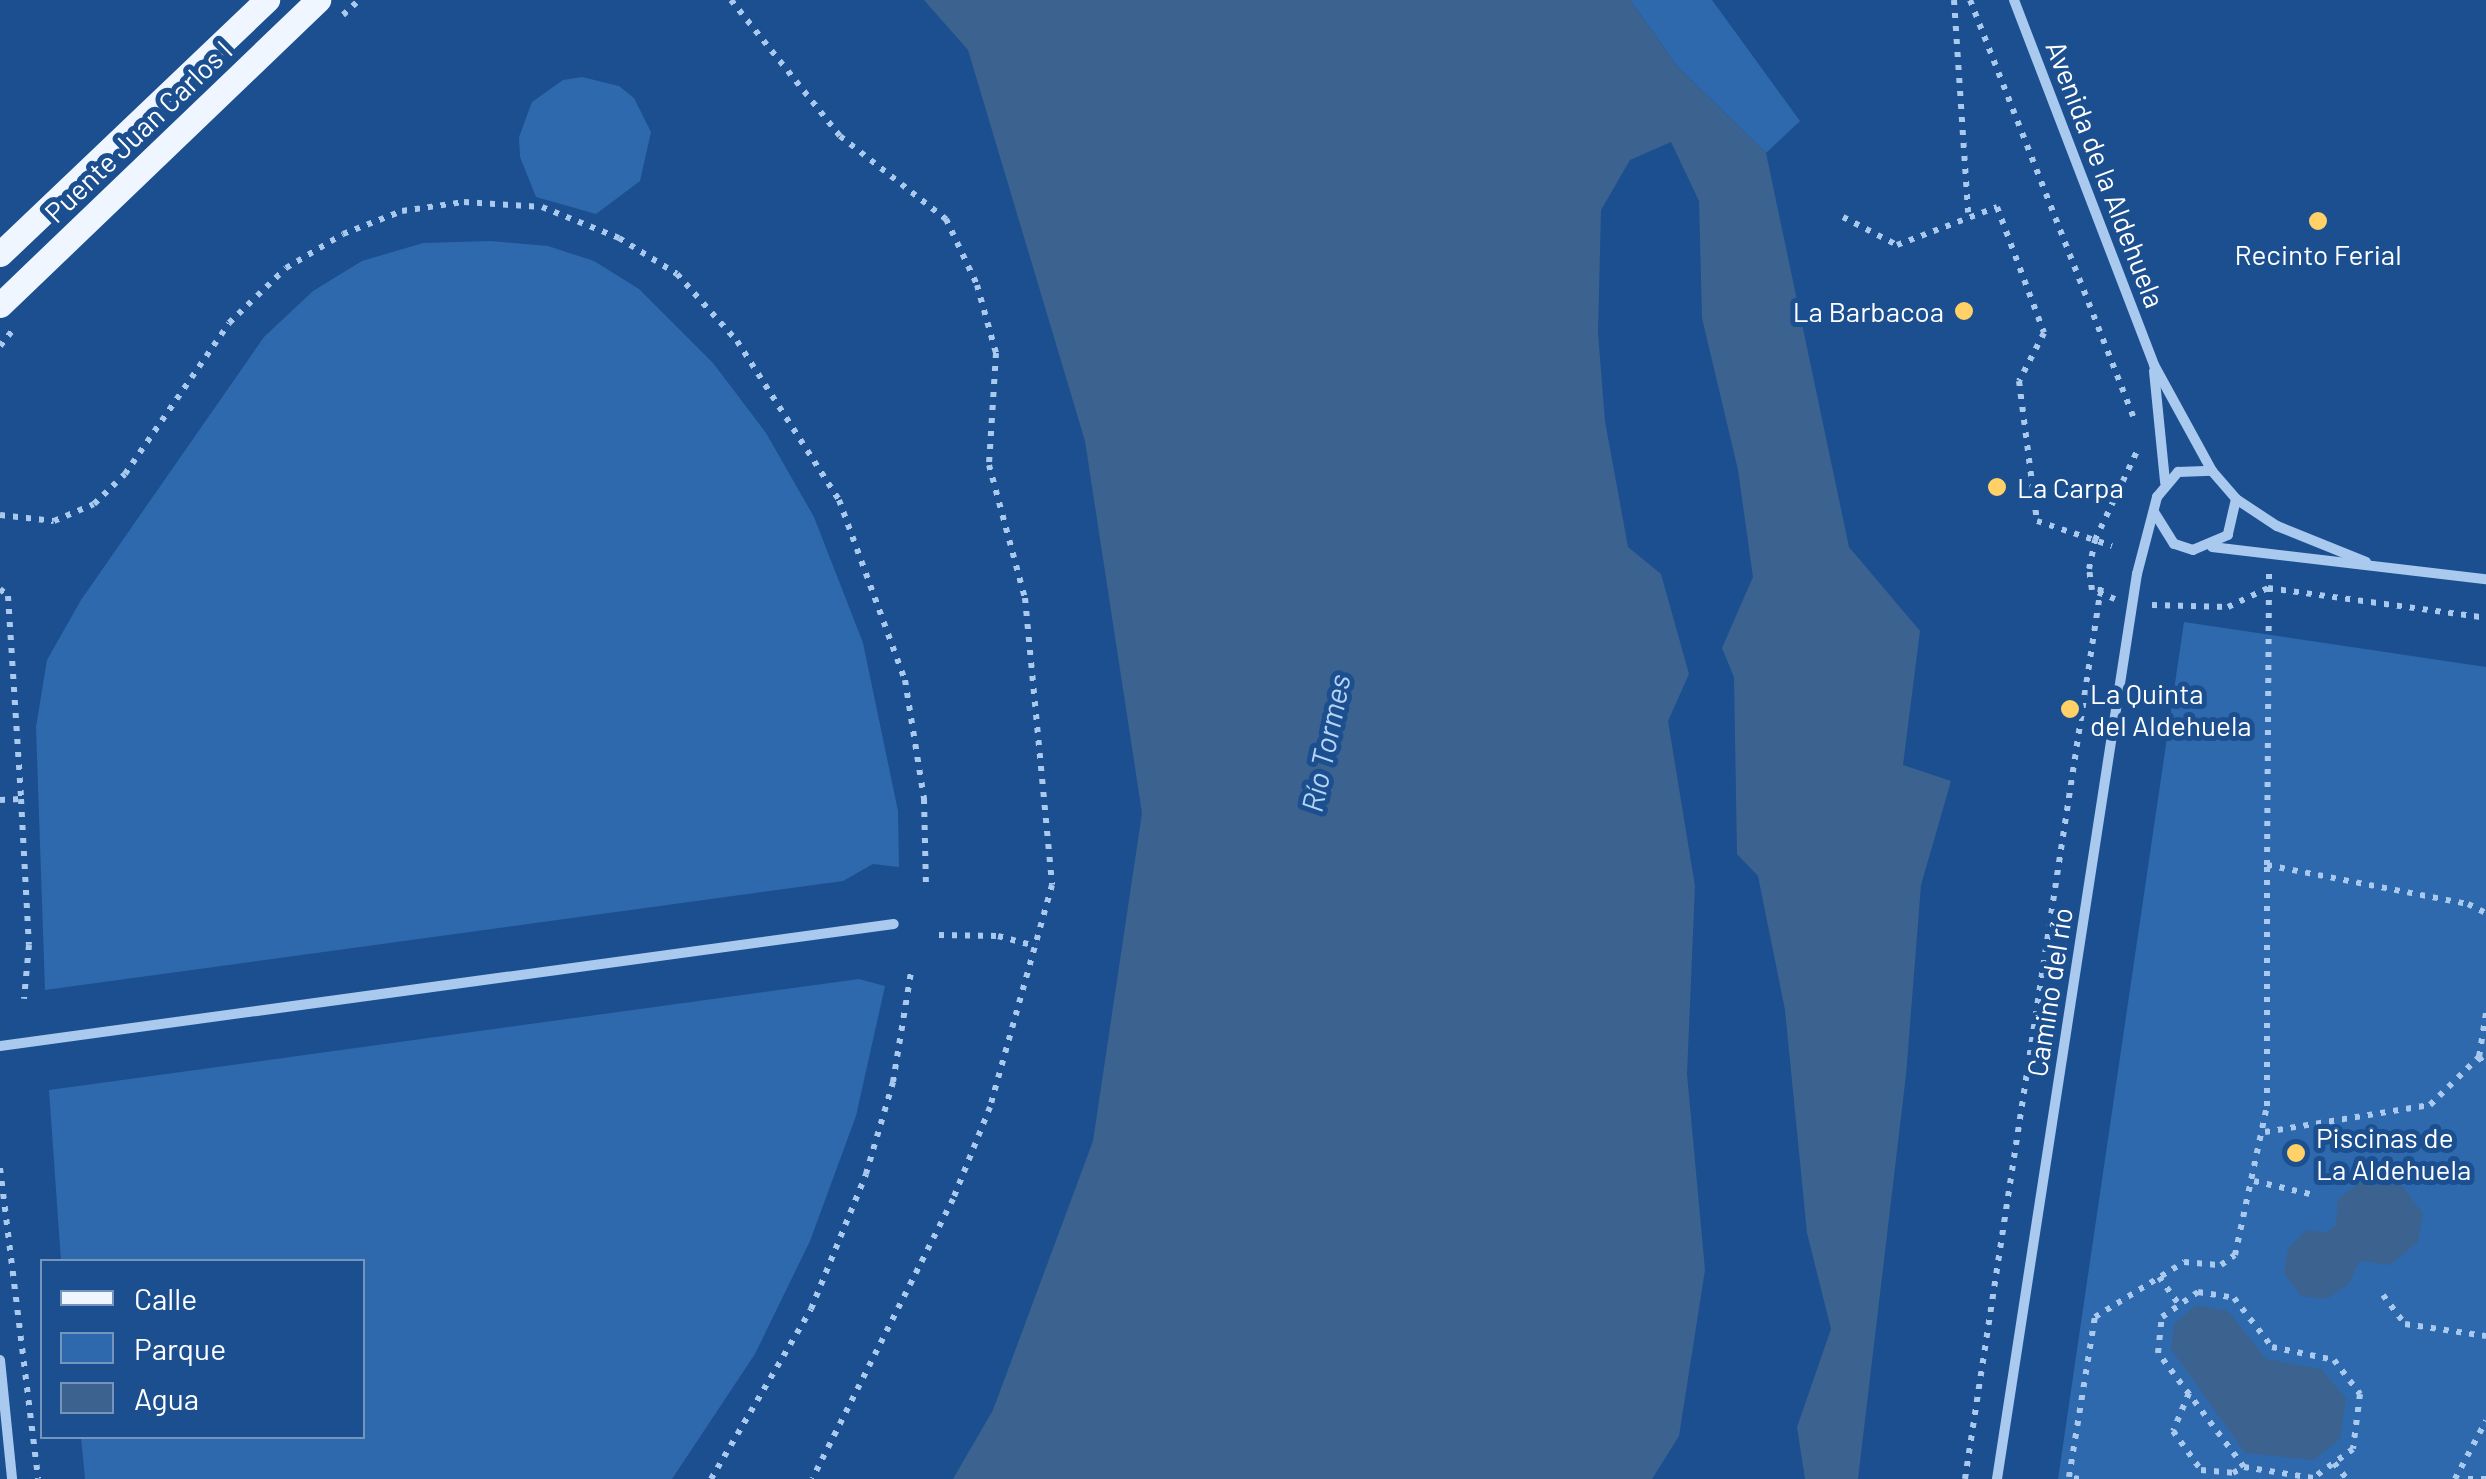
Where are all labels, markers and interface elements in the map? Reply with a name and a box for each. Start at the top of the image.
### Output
street label: Puente Juan Carlos I [37,33,239,229]
street label: Avenida de la Aldehuela [2040,36,2172,312]
marker: Recinto Ferial [2307,210,2329,232]
place label: Recinto Ferial [2234,237,2402,271]
place label: La Barbacoa [1793,294,1944,328]
marker: La Barbacoa [1953,300,1975,322]
place label: La Carpa [2017,470,2124,504]
marker: La Carpa [1986,476,2008,498]
water label: Río Tormes [1293,671,1357,815]
place label: La Quinta del Aldehuela [2090,676,2252,742]
marker: La Quinta del Aldehuela [2059,698,2081,720]
street label: Camino del río [2019,905,2079,1079]
place label: Piscinas de La Aldehuela [2316,1120,2471,1186]
marker: Piscinas de La Aldehuela [2285,1142,2307,1164]
legend [40,1259,365,1439]
text: Calle [134,1280,197,1316]
text: Parque [134,1330,226,1366]
text: Agua [134,1380,199,1416]

